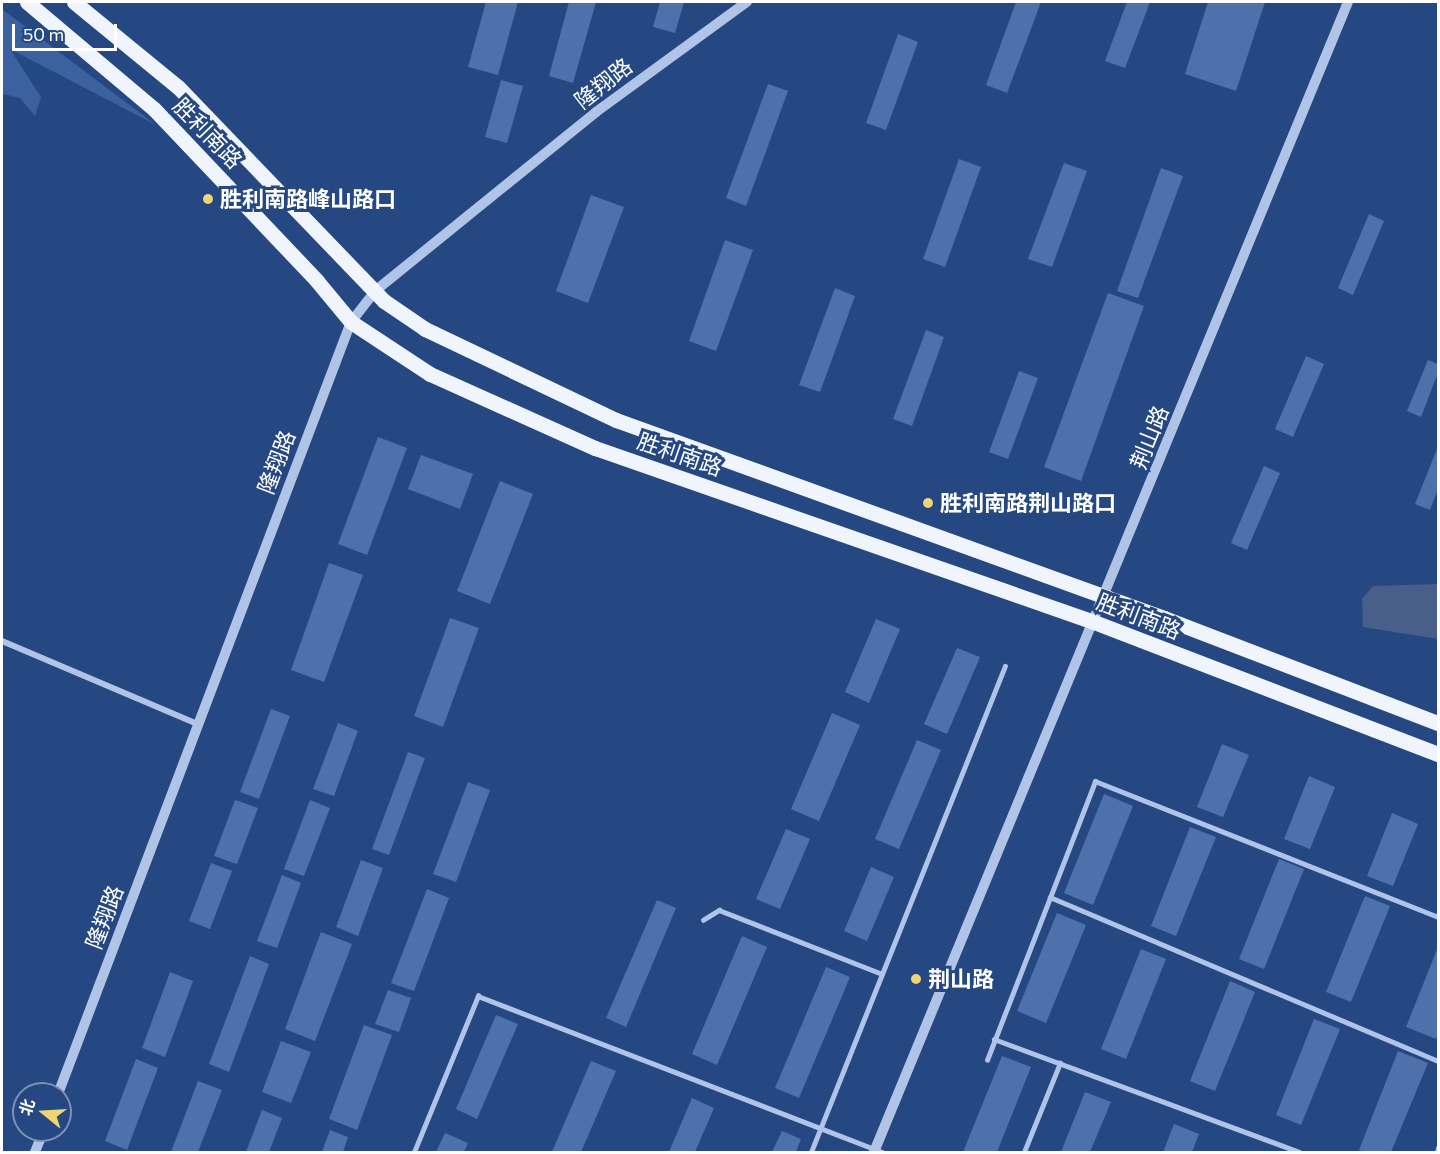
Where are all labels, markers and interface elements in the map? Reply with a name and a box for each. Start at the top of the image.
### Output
scale bar [15,12,120,50]
text: 50 m [23,23,64,45]
street label: 隆翔路 [569,52,637,114]
street label: 胜利南路 [168,92,248,174]
place label: 胜利南路峰山路口 [220,186,396,212]
marker: 胜利南路峰山路口 [201,192,215,206]
street label: 荆山路 [1124,401,1174,473]
street label: 隆翔路 [252,426,300,498]
street label: 胜利南路 [634,427,726,481]
place label: 胜利南路荆山路口 [940,490,1116,516]
marker: 胜利南路荆山路口 [921,496,935,510]
street label: 胜利南路 [1093,588,1185,644]
street label: 隆翔路 [80,881,128,953]
place label: 荆山路 [928,966,994,992]
marker: 荆山路 [909,972,923,986]
north arrow [12,1082,72,1142]
text: 北 [15,1096,38,1117]

